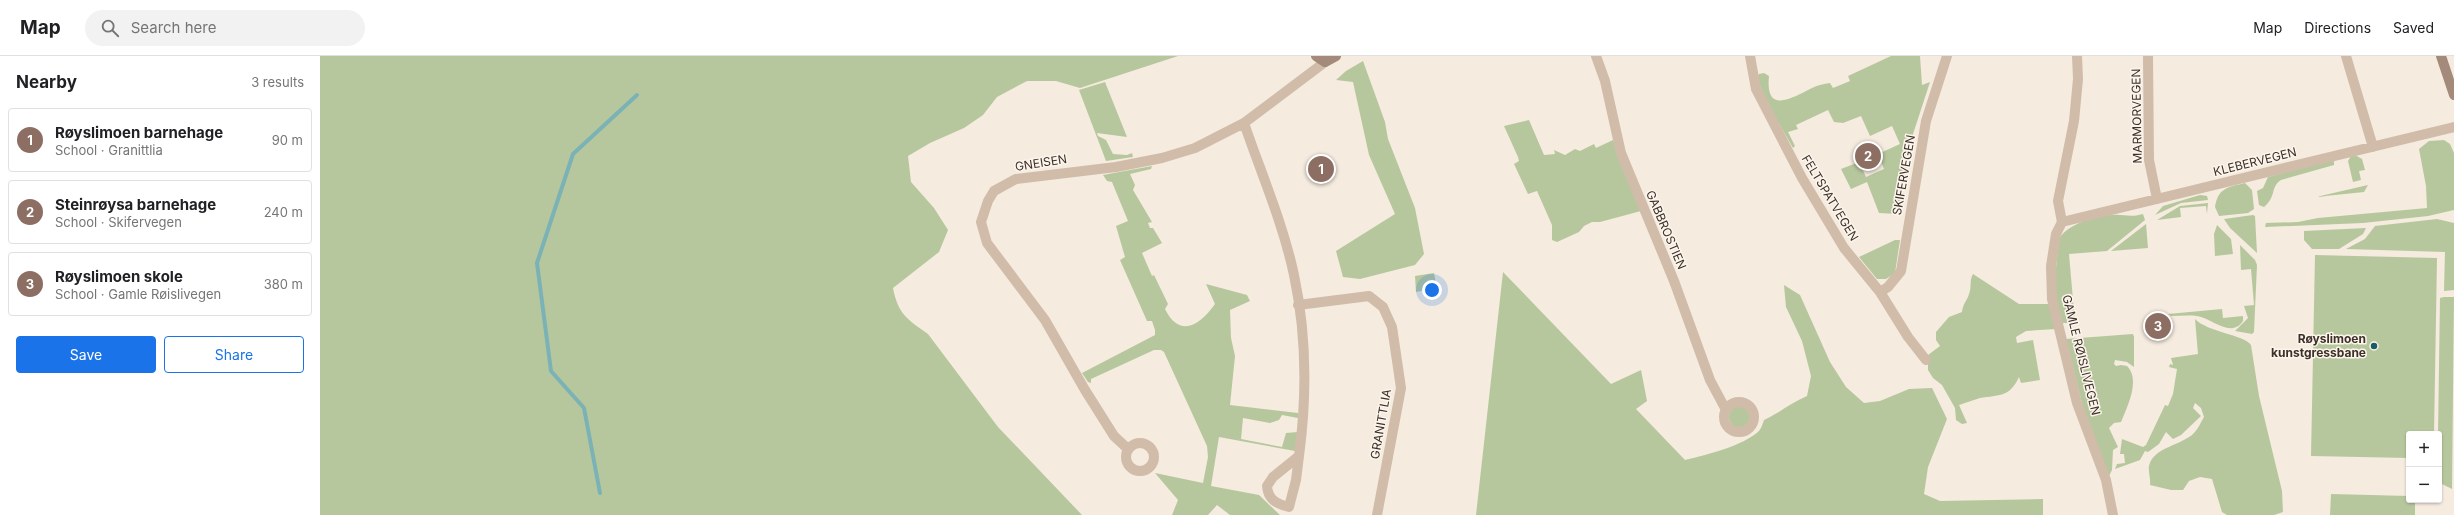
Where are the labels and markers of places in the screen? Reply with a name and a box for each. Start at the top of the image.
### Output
pin: 2 [1855,141,1881,171]
pin: 1 [1308,154,1334,184]
pin: 3 [2145,311,2171,341]
place label: Røyslimoen kunstgressbane [2271,331,2366,360]
marker: Røyslimoen kunstgressbane [2369,341,2379,351]

